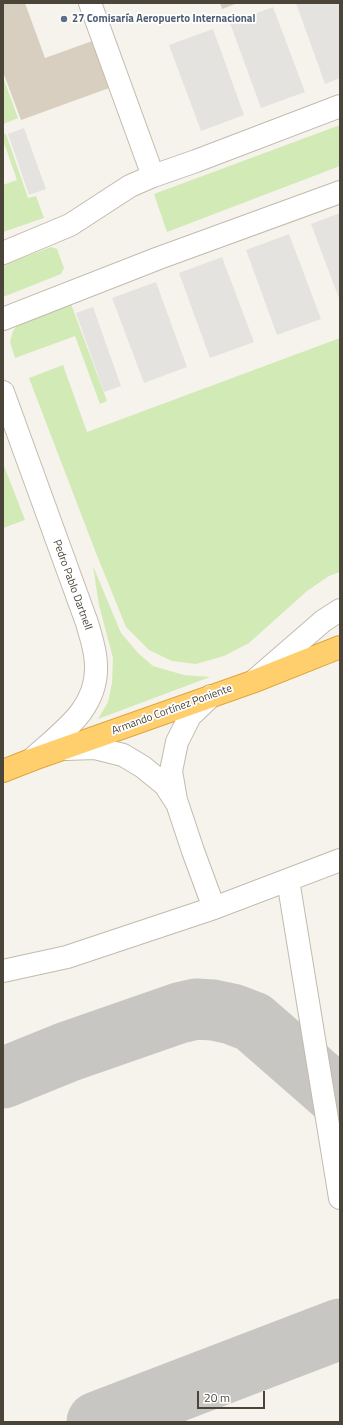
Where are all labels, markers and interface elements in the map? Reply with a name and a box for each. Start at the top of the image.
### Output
place label: 27 Comisaría Aeropuerto Internacional [72,12,255,26]
marker: 27 Comisaría Aeropuerto Internacional [59,14,69,24]
street label: Pedro Pablo Dartnell [50,538,94,632]
street label: Armando Cortínez Poniente [110,682,234,738]
scale bar [199,1383,267,1409]
text: 20 m [204,1388,230,1407]

